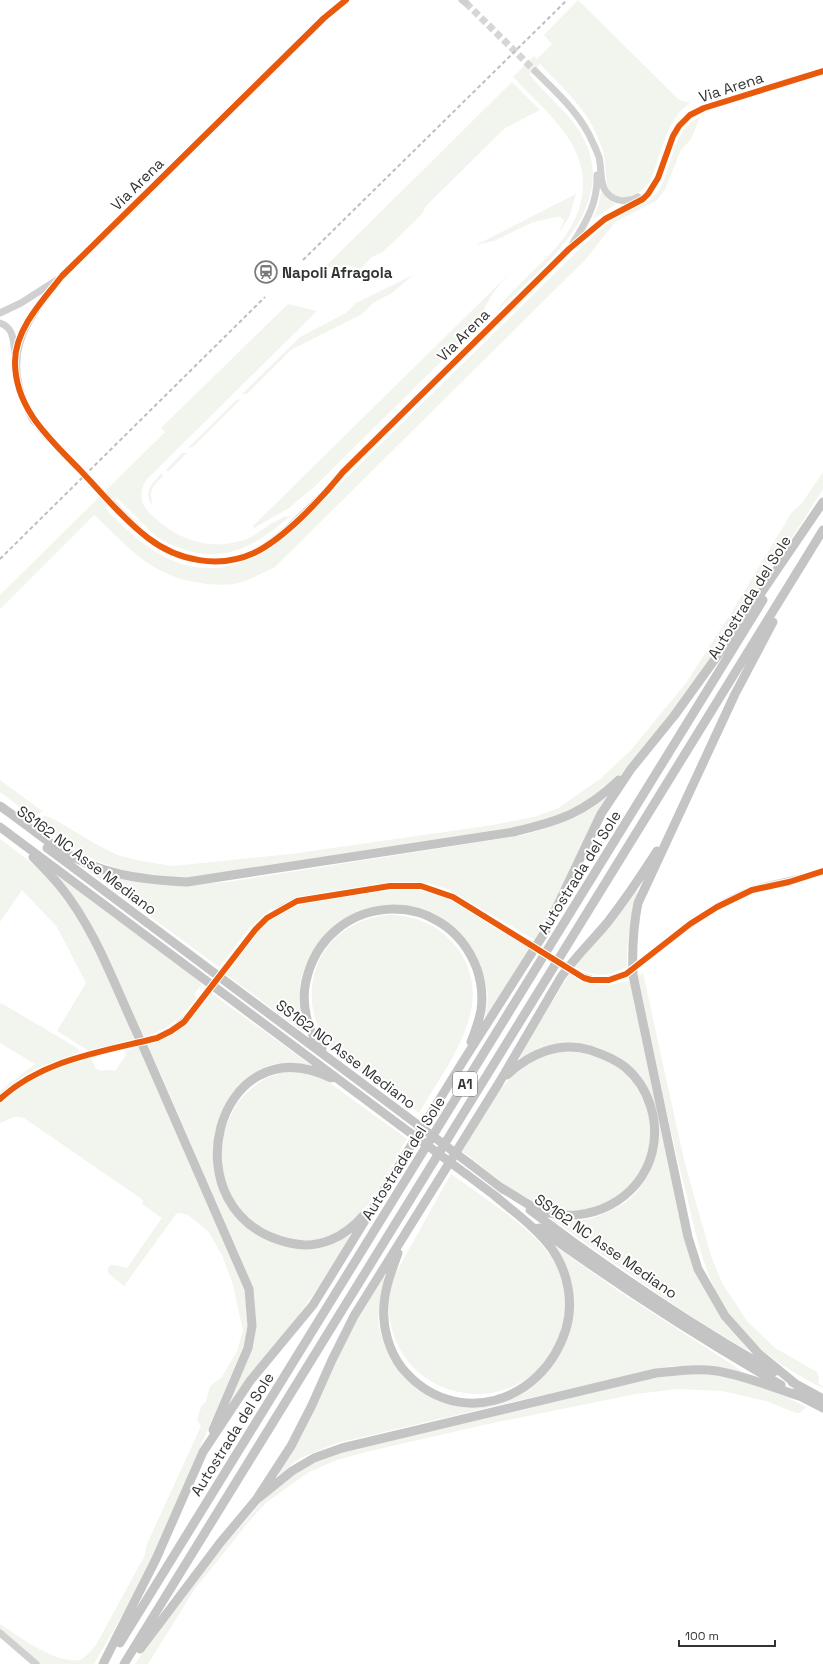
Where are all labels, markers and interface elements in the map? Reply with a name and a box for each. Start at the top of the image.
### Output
street label: Via Arena [696,68,766,106]
street label: Via Arena [107,153,168,214]
station icon: Napoli Afragola [253,259,279,285]
place label: Napoli Afragola [282,263,393,282]
street label: Via Arena [433,304,494,365]
street label: Autostrada del Sole [703,532,795,662]
street label: SS162 NC Asse Mediano [13,801,161,919]
street label: Autostrada del Sole [533,807,625,937]
street label: SS162 NC Asse Mediano [272,995,420,1113]
road number: A1 [453,1072,477,1096]
street label: Autostrada del Sole [357,1093,449,1223]
street label: SS162 NC Asse Mediano [531,1189,681,1303]
street label: Autostrada del Sole [186,1369,278,1499]
scale bar [679,1622,775,1648]
text: 100 m [685,1628,719,1644]

